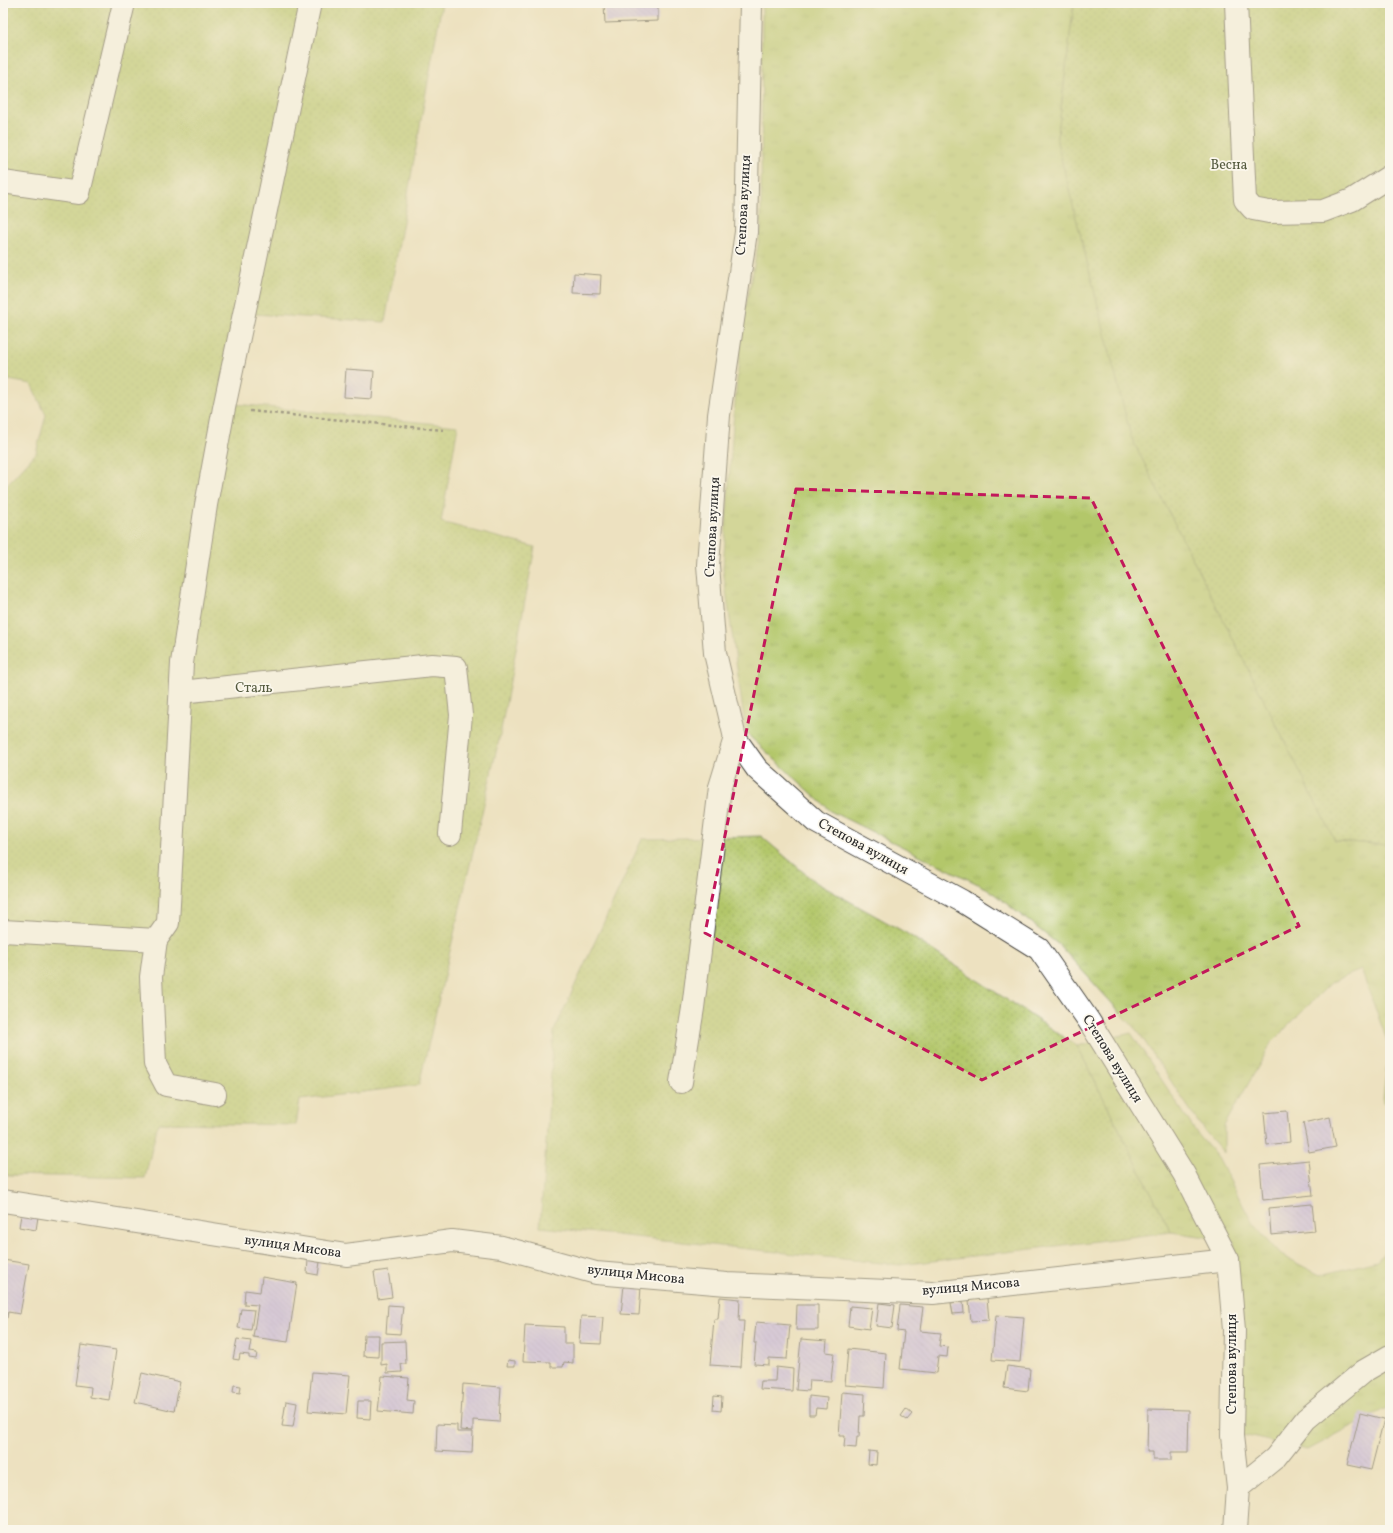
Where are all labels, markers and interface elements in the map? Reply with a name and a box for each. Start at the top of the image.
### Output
street label: Степова вулиця [732,154,756,256]
park label: Весна [1210,156,1248,175]
street label: Степова вулиця [701,476,725,578]
park label: Сталь [235,679,273,698]
street label: Степова вулиця [814,814,912,880]
street label: Степова вулиця [1077,1011,1147,1107]
street label: вулиця Мисова [243,1231,343,1263]
street label: вулиця Мисова [586,1260,686,1290]
street label: вулиця Мисова [921,1273,1021,1301]
street label: Степова вулиця [1223,1314,1242,1414]

